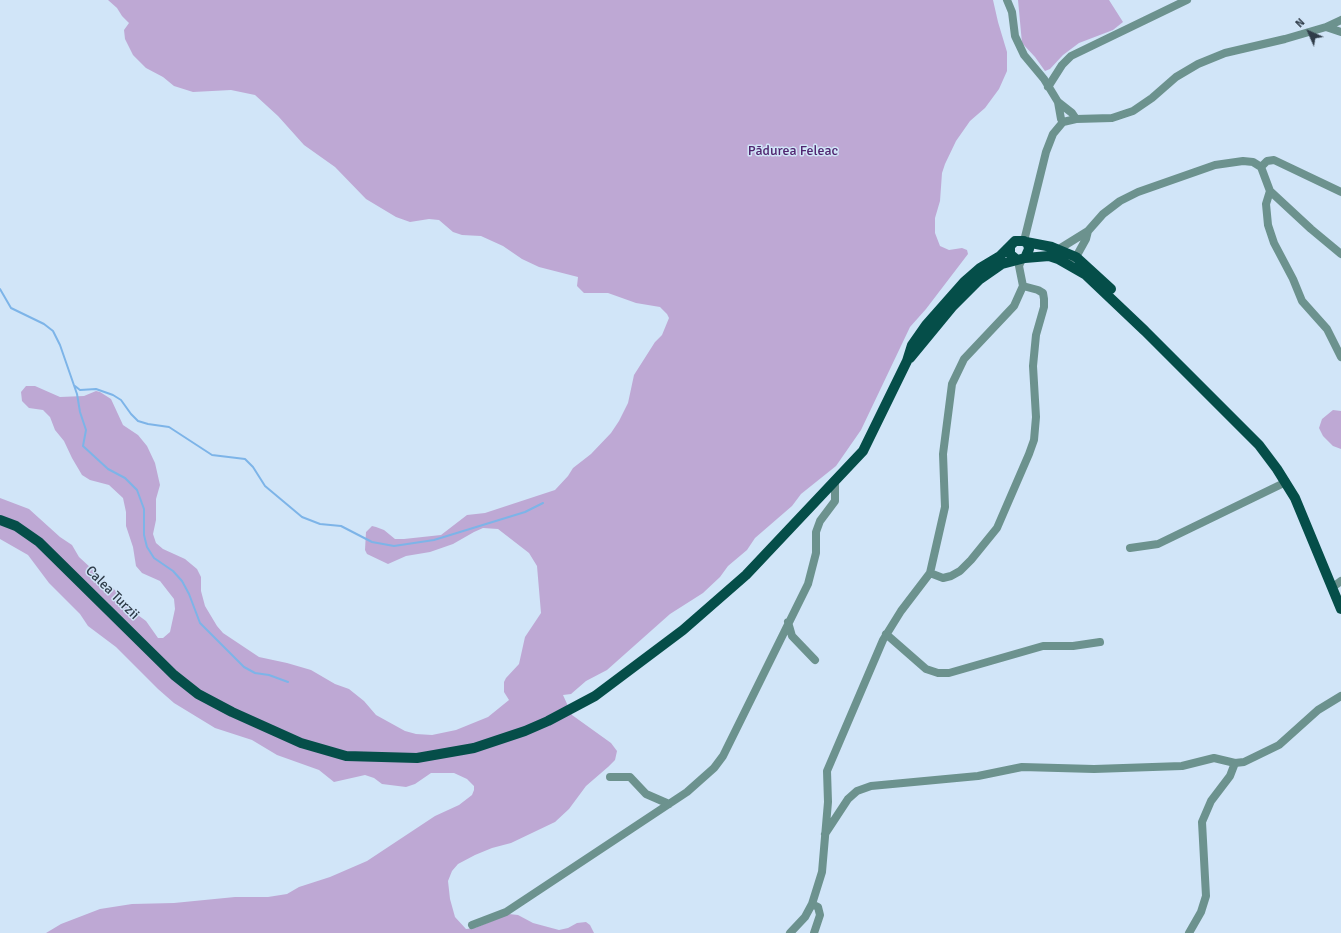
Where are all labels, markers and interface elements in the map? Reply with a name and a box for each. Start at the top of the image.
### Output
north arrow [1289,12,1329,52]
text: N [1293,16,1307,30]
park label: Pădurea Feleac [748,143,838,159]
street label: Calea Turzii [82,563,142,623]

